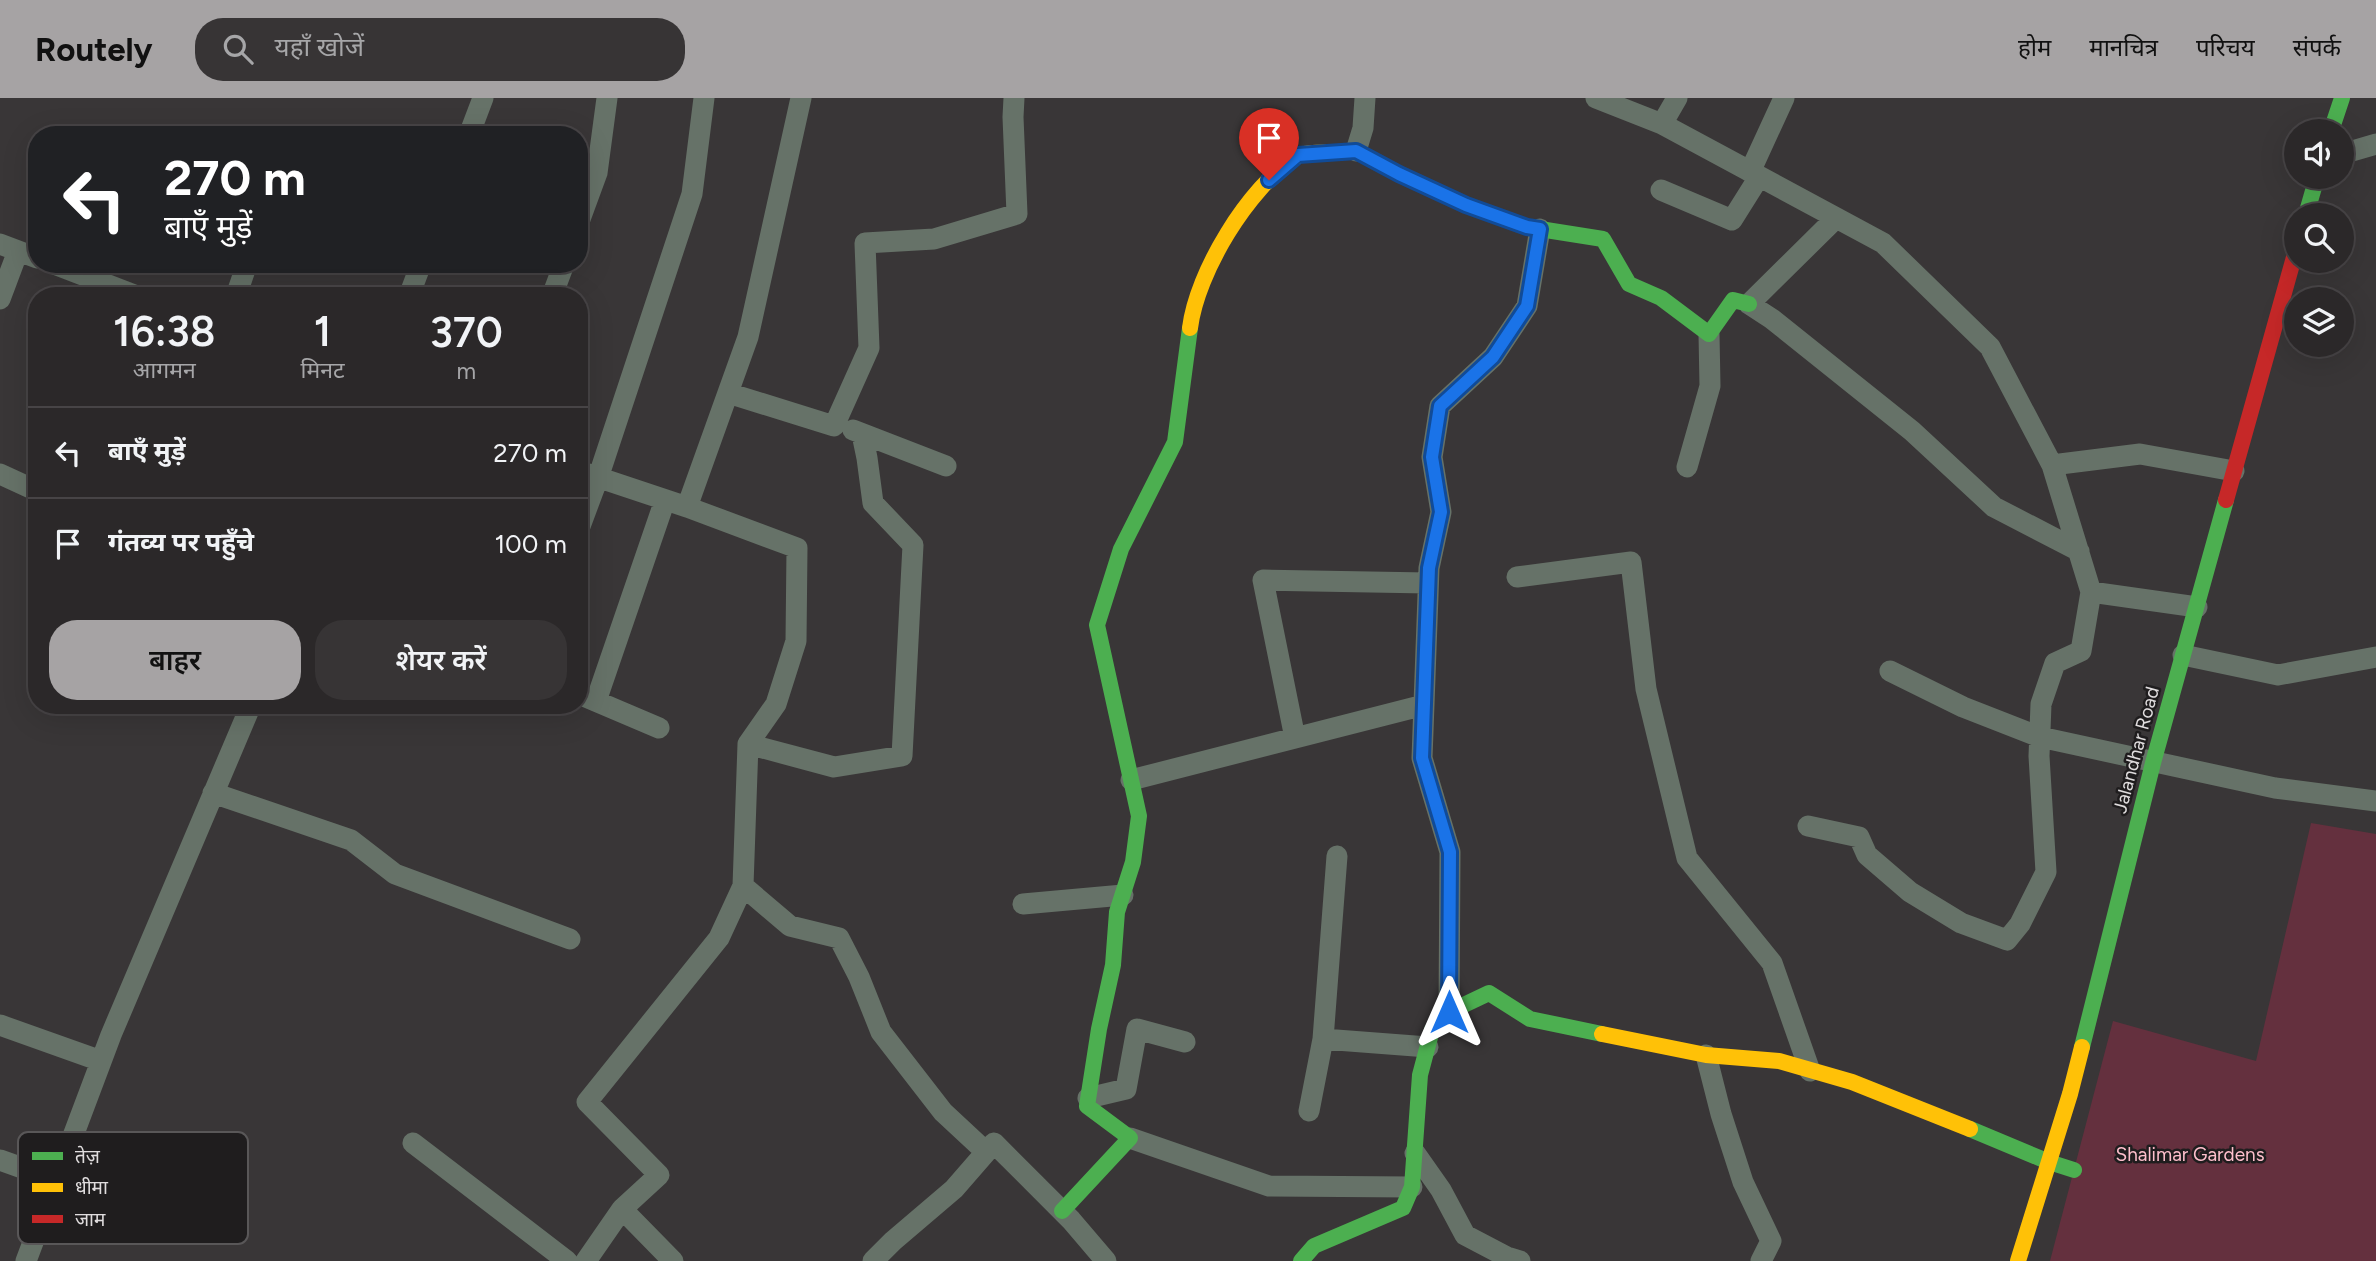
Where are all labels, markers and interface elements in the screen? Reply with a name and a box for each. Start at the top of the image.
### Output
search box [195,18,685,81]
text: Routely [35,30,153,69]
icon: search [219,30,257,68]
text: यहाँ खोजें [275,31,364,63]
text: होम [2018,33,2051,62]
text: मानचित्र [2089,33,2158,62]
text: परिचय [2196,33,2255,62]
text: संपर्क [2293,33,2341,62]
pin [1239,108,1299,180]
icon: arrive [1250,119,1288,157]
map controls [2284,119,2354,357]
button: sound [2284,119,2354,189]
text: 270 m [164,148,306,207]
icon: left [49,154,140,245]
button: search [2284,203,2354,273]
text: बाएँ मुड़ें [164,208,252,246]
button: layers [2284,287,2354,357]
text: 16:38 [113,306,216,357]
text: 1 [314,306,331,357]
text: 370 [430,307,503,358]
text: आगमन [133,356,196,384]
text: मिनट [301,356,345,384]
text: m [457,357,476,385]
icon: left [49,434,87,472]
text: बाएँ मुड़ें [108,435,185,467]
text: 270 m [493,437,567,469]
icon: arrive [49,525,87,563]
text: गंतव्य पर पहुँचे [108,526,254,558]
text: 100 m [494,528,567,560]
button: बाहर [49,620,301,700]
button: शेयर करें [315,620,567,700]
street label: Jalandhar Road [2108,684,2164,816]
position arrow [1412,975,1486,1049]
legend [18,1132,248,1244]
park label: Shalimar Gardens [2115,1143,2265,1166]
text: तेज़ [75,1145,101,1168]
text: धीमा [75,1176,109,1199]
text: जाम [75,1208,106,1231]

